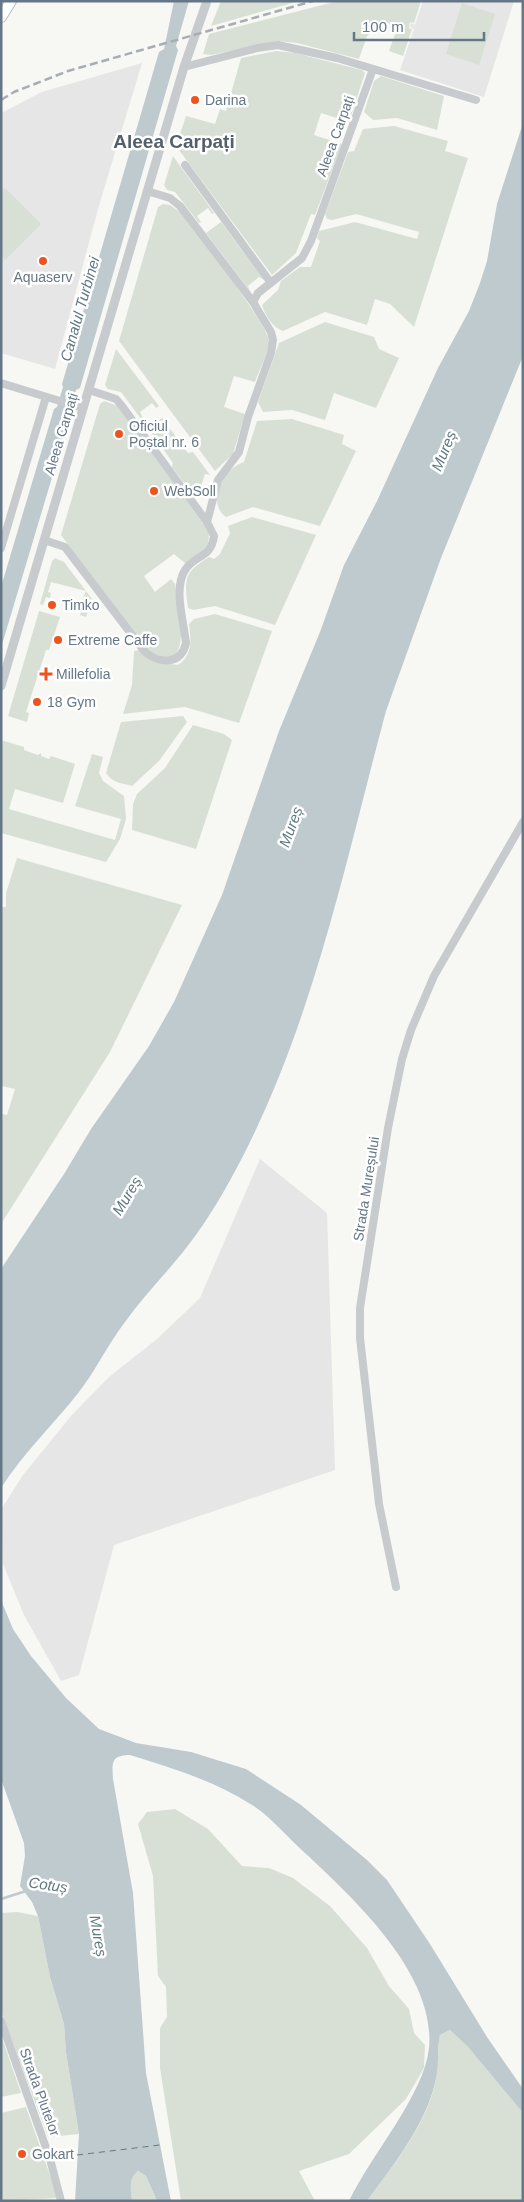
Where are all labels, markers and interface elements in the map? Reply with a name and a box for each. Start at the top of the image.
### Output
scale bar [354,10,484,42]
text: 100 m [362,18,404,35]
place label: Darina [205,92,246,108]
street label: Aleea Carpați [313,93,357,179]
marker: Darina [189,94,201,106]
district label: Aleea Carpați [113,131,235,152]
water label: Canalul Turbinei [56,254,103,363]
marker: Aquaserv [37,255,49,267]
place label: Aquaserv [13,269,73,285]
street label: Aleea Carpați [41,391,81,477]
place label: Oficiul Poștal nr. 6 [129,418,199,450]
marker: Oficiul Poștal nr. 6 [113,428,125,440]
water label: Mureș [428,428,459,473]
place label: WebSoll [164,483,216,499]
marker: WebSoll [148,485,160,497]
place label: Timko [62,597,100,613]
marker: Timko [46,599,58,611]
place label: Extreme Caffe [68,632,157,648]
marker: Extreme Caffe [52,634,64,646]
place label: Millefolia [56,666,111,682]
marker: Millefolia [40,668,52,680]
place label: 18 Gym [47,694,96,710]
marker: 18 Gym [31,696,43,708]
water label: Mureș [275,804,306,849]
street label: Strada Mureșului [350,1135,382,1243]
water label: Mureș [109,1173,145,1218]
water label: Cotuș [27,1873,69,1896]
water label: Mureș [87,1914,111,1958]
street label: Strada Plutelor [17,2046,63,2139]
place label: Gokart [32,2146,74,2162]
marker: Gokart [16,2148,28,2160]

